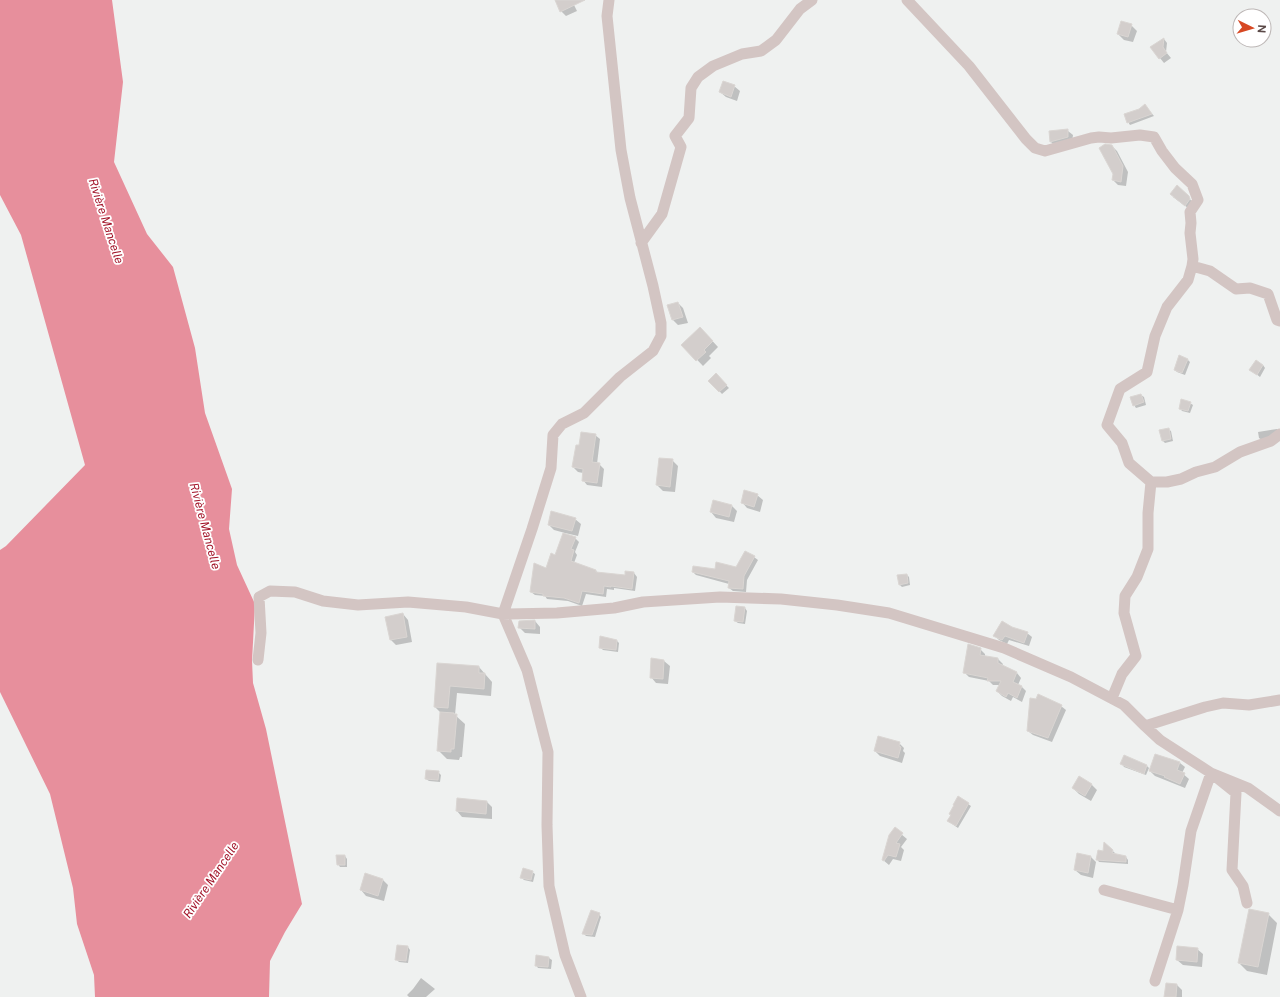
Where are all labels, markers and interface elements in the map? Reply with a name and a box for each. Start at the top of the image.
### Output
north arrow [1232,8,1272,48]
text: N [1256,24,1268,34]
water label: Rivière Mancelle [86,177,127,266]
water label: Rivière Mancelle [187,481,223,571]
water label: Rivière Mancelle [180,839,242,921]

